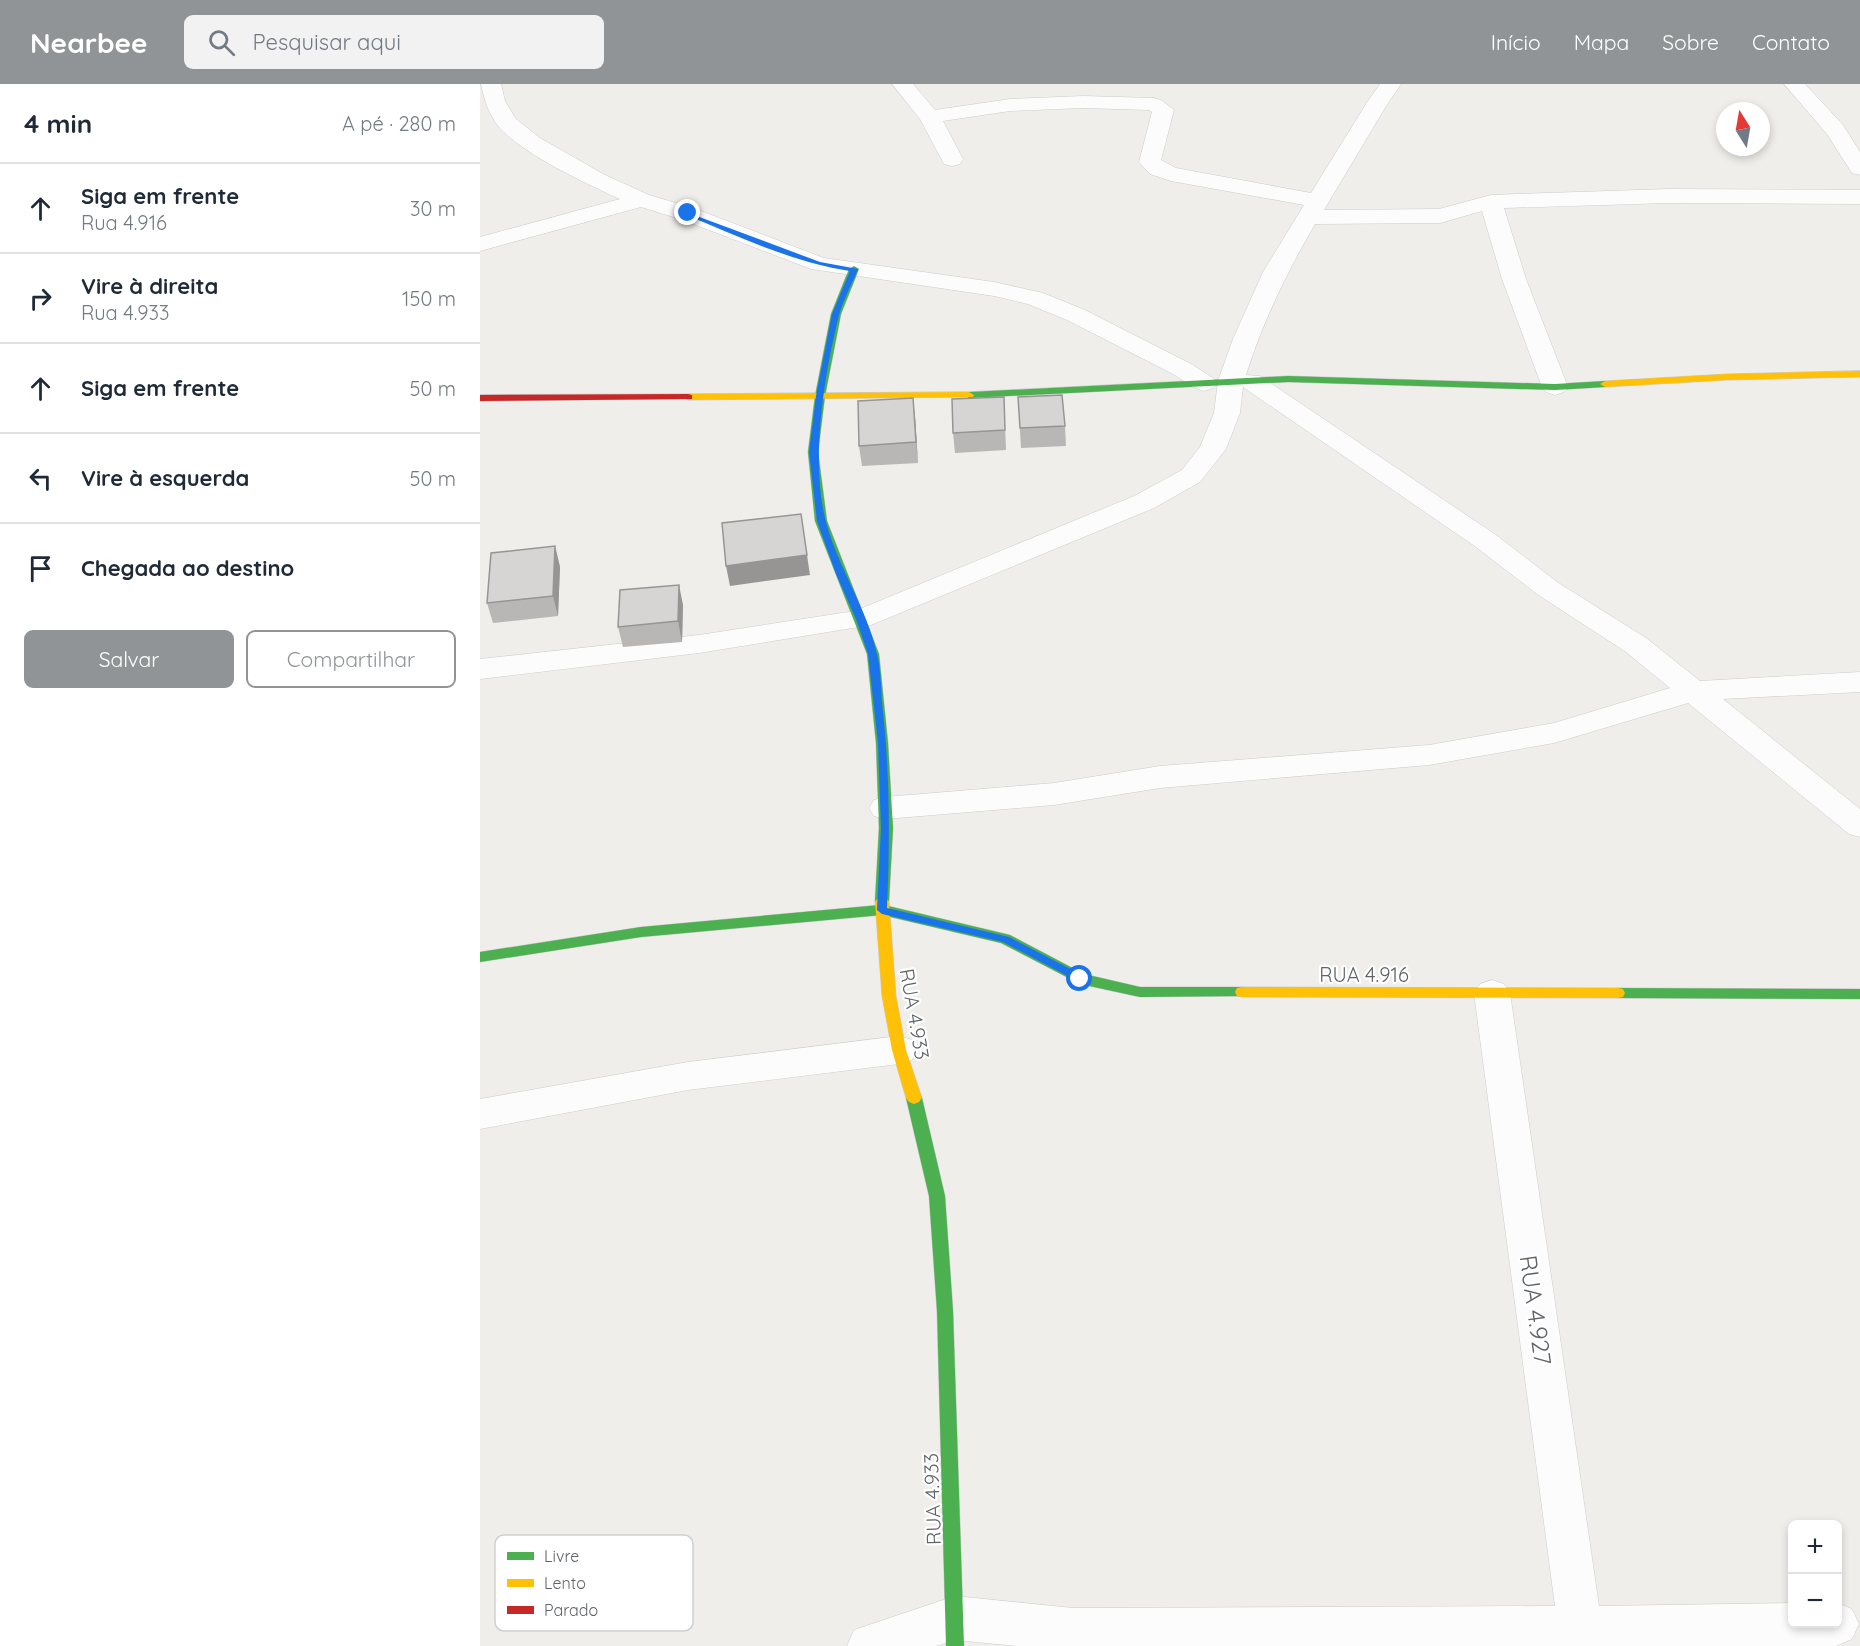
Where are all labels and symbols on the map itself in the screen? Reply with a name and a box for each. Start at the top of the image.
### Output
north arrow [1716,102,1770,156]
route end [674,199,700,225]
street label: RUA 4.916 [1319,962,1409,987]
route start [1066,965,1092,991]
street label: RUA 4.933 [895,967,935,1061]
street label: RUA 4.927 [1513,1253,1559,1367]
street label: RUA 4.933 [918,1453,946,1545]
legend [495,1535,693,1631]
text: Livre [544,1546,579,1566]
text: Lento [544,1573,586,1593]
text: Parado [544,1600,598,1620]

